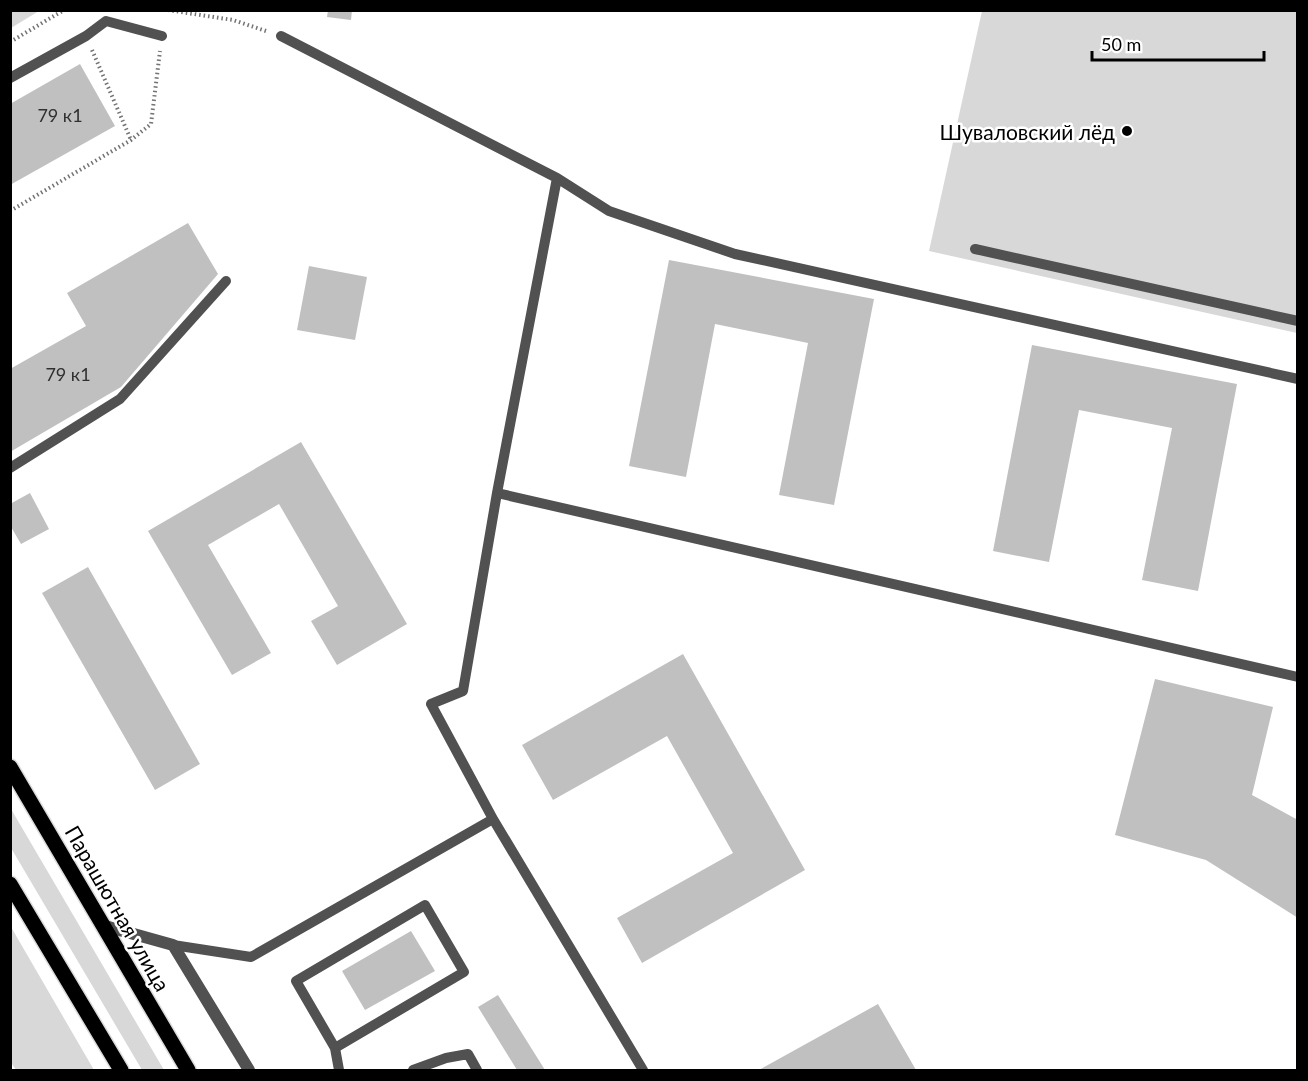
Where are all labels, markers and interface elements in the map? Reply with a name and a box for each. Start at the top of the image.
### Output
scale bar [1092,24,1264,62]
text: 50 m [1101,33,1141,55]
house number: 79 к1 [37,104,83,126]
place label: Шуваловский лёд [940,119,1115,144]
marker: Шуваловский лёд [1120,124,1134,138]
house number: 79 к1 [45,363,91,385]
street label: Парашютная улица [60,821,176,995]

